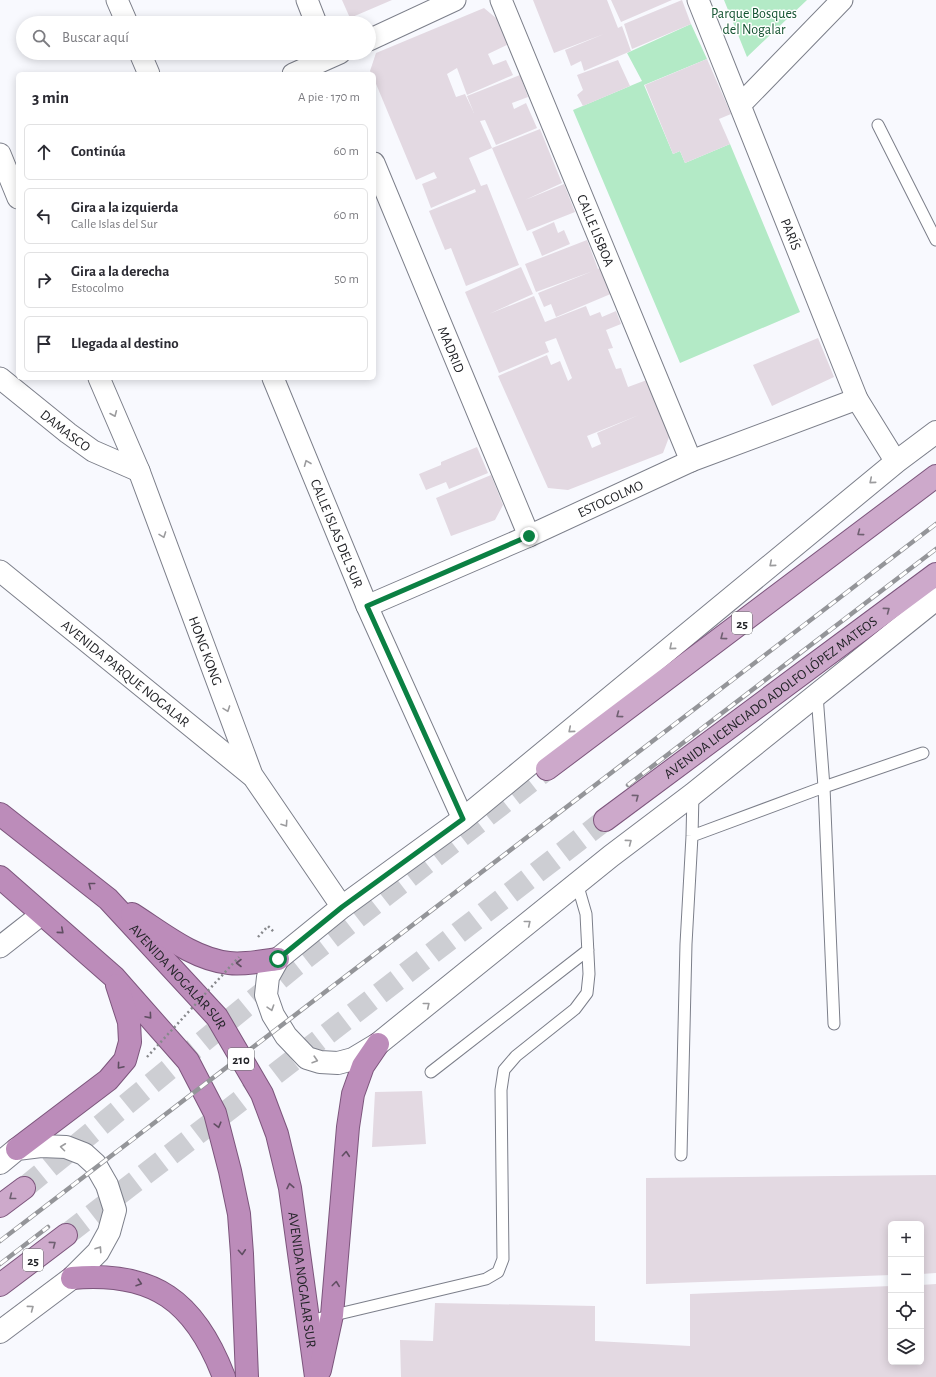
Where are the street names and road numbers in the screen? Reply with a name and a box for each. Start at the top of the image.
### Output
street label: CALLE LISBOA [574,193,616,269]
street label: PARÍS [778,217,803,252]
street label: MADRID [435,325,466,375]
street label: DAMASCO [37,408,93,455]
street label: CALLE ISLAS DEL SUR [307,477,365,590]
street label: ESTOCOLMO [576,478,646,520]
road number: 25 [732,612,752,634]
street label: AVENIDA LICENCIADO ADOLFO LÓPEZ MATEOS [662,614,880,782]
street label: HONG KONG [186,615,224,687]
street label: AVENIDA PARQUE NOGALAR [58,618,192,730]
street label: AVENIDA NOGALAR SUR [127,921,229,1032]
road number: 210 [228,1048,254,1070]
street label: AVENIDA NOGALAR SUR [285,1211,318,1349]
road number: 25 [23,1249,43,1271]

